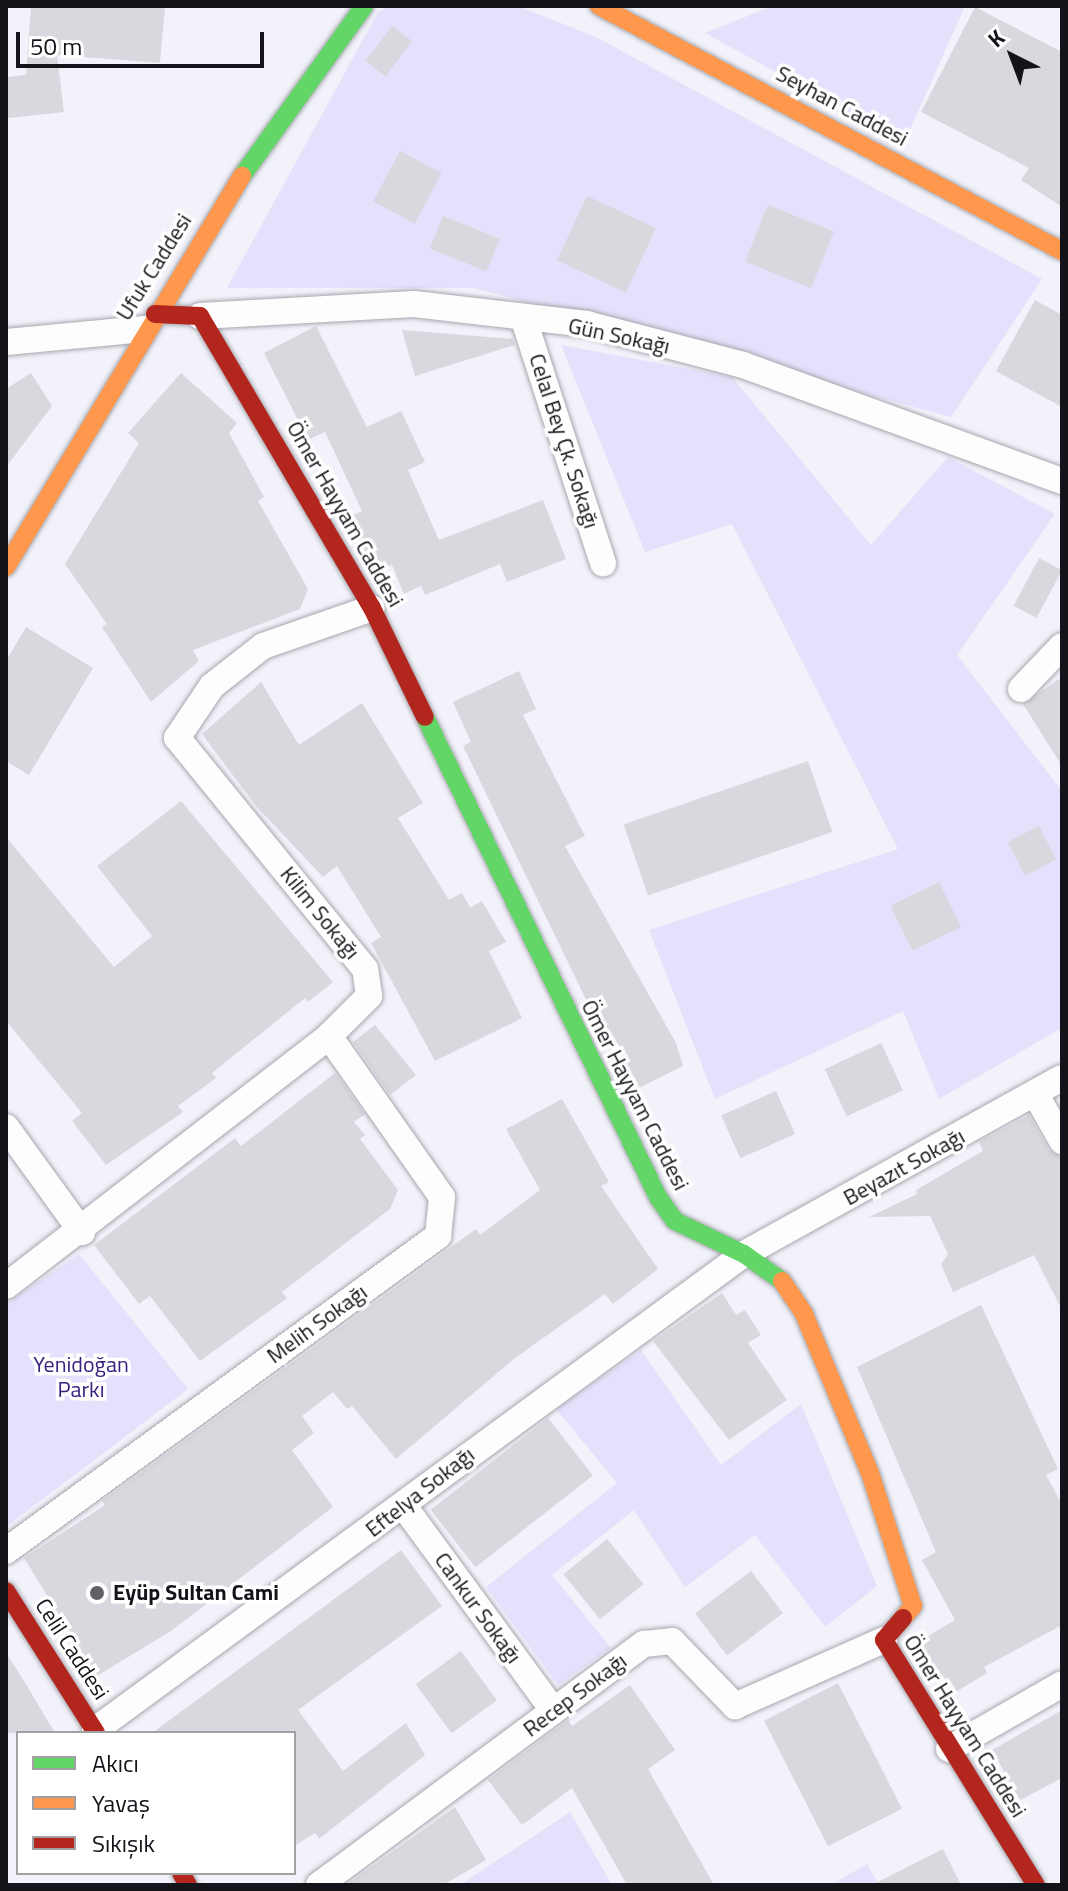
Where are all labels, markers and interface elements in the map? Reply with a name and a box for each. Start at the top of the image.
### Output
scale bar [20,16,268,66]
north arrow [972,16,1052,96]
text: K [980,21,1012,55]
text: 50 m [30,28,82,64]
street label: Seyhan Caddesi [772,60,912,152]
street label: Ufuk Caddesi [111,209,197,325]
street label: Gün Sokağı [566,312,672,360]
street label: Celal Bey Çk. Sokağı [523,350,605,532]
street label: Ömer Hayyam Caddesi [281,416,409,612]
street label: Kilim Sokağı [275,861,365,965]
street label: Ömer Hayyam Caddesi [576,995,694,1195]
street label: Beyazıt Sokağı [839,1123,969,1211]
street label: Melih Sokağı [262,1279,372,1369]
park label: Yenidoğan Parkı [33,1351,129,1402]
street label: Eftelya Sokağı [360,1441,480,1543]
street label: Cankur Sokağı [429,1547,527,1669]
place label: Eyüp Sultan Cami [113,1580,279,1606]
marker: Eyüp Sultan Cami [88,1584,106,1602]
street label: Celil Caddesi [30,1594,114,1704]
street label: Ömer Hayyam Caddesi [898,1630,1032,1822]
street label: Recep Sokağı [518,1648,632,1742]
legend [16,1731,296,1875]
text: Akıcı [92,1745,139,1781]
text: Yavaş [92,1785,150,1821]
text: Sıkışık [92,1825,155,1861]

